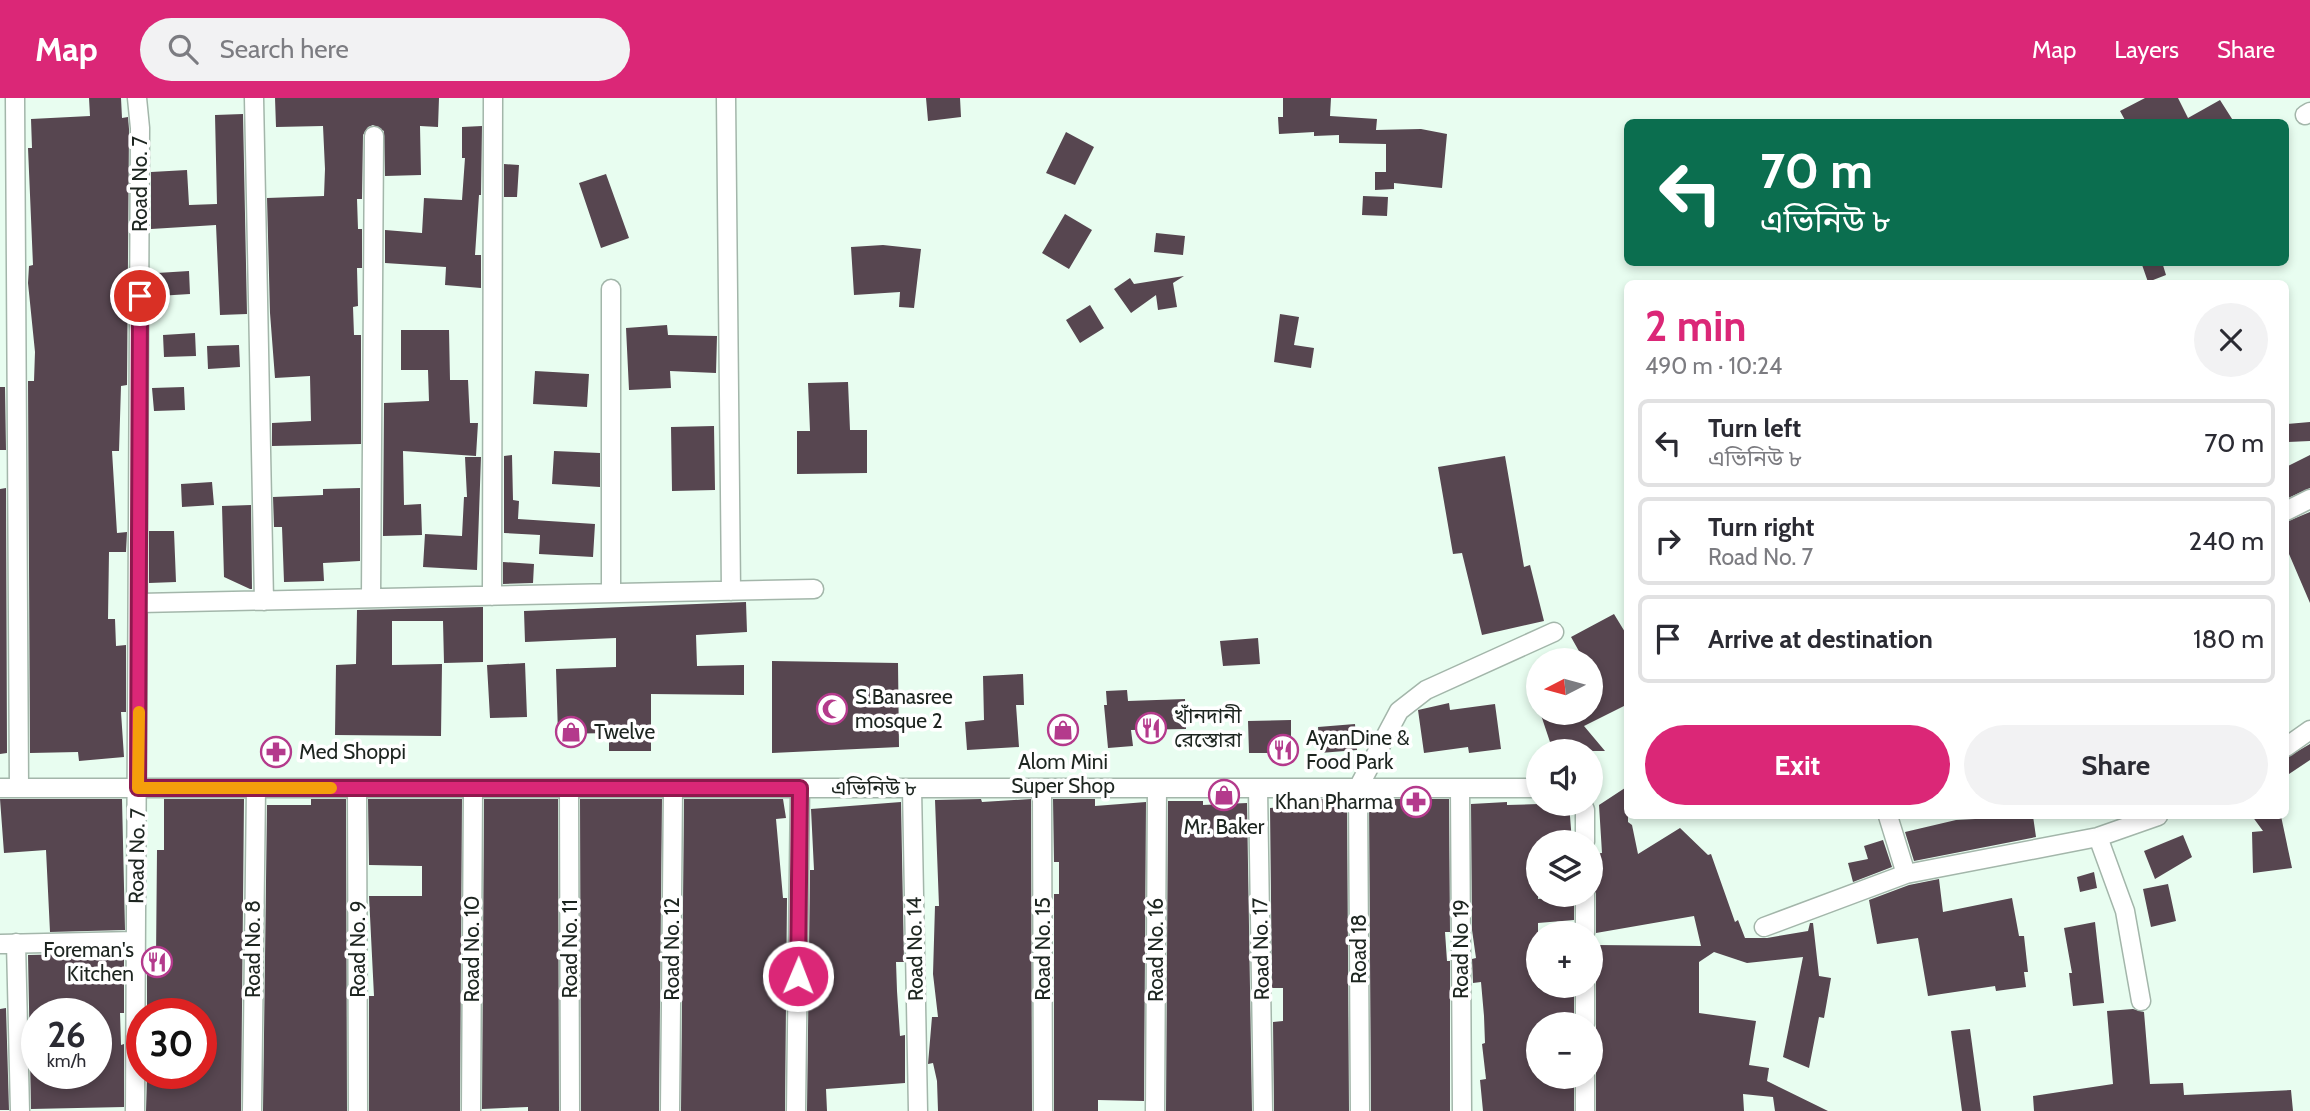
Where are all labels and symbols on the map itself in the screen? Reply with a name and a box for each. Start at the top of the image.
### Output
street label: Road No. 7 [127,136,152,232]
pin [110,266,170,326]
north arrow [1526,648,1603,724]
place label: S.Banasree mosque 2 [855,684,953,733]
mosque icon: S.Banasree mosque 2 [815,692,849,726]
place label: খাঁনদানী রেস্তোরা [1174,703,1242,752]
restaurant icon: খাঁনদানী রেস্তোরা [1134,711,1168,745]
shop icon: Alom Mini Super Shop [1046,713,1080,747]
shop icon: Twelve [554,715,588,749]
place label: Twelve [594,719,655,744]
place label: AyanDine & Food Park [1306,725,1410,774]
restaurant icon: AyanDine & Food Park [1266,733,1300,767]
pharmacy icon: Med Shoppi [259,735,293,769]
place label: Med Shoppi [299,739,406,764]
place label: Alom Mini Super Shop [1011,749,1115,798]
street label: এভিনিউ ৮ [831,775,917,800]
shop icon: Mr. Baker [1207,778,1241,812]
pharmacy icon: Khan Pharma [1399,785,1433,819]
place label: Khan Pharma [1275,789,1393,814]
street label: Road No. 7 [123,807,150,904]
place label: Mr. Baker [1184,814,1265,839]
street label: Road No. 10 [459,896,484,1002]
street label: Road No. 12 [659,897,684,1001]
street label: Road No. 14 [901,897,928,1001]
street label: Road No. 15 [1030,897,1055,1001]
street label: Road No. 17 [1247,897,1274,1001]
street label: Road No. 16 [1143,898,1168,1002]
street label: Road No. 11 [557,899,582,999]
street label: Road No 19 [1448,899,1473,999]
street label: Road No. 8 [240,900,265,998]
street label: Road No. 9 [345,900,370,998]
street label: Road 18 [1346,914,1371,984]
place label: Foreman's Kitchen [43,937,134,986]
position arrow [761,939,835,1013]
restaurant icon: Foreman's Kitchen [140,945,174,979]
speed limit sign: 30 [126,998,217,1089]

